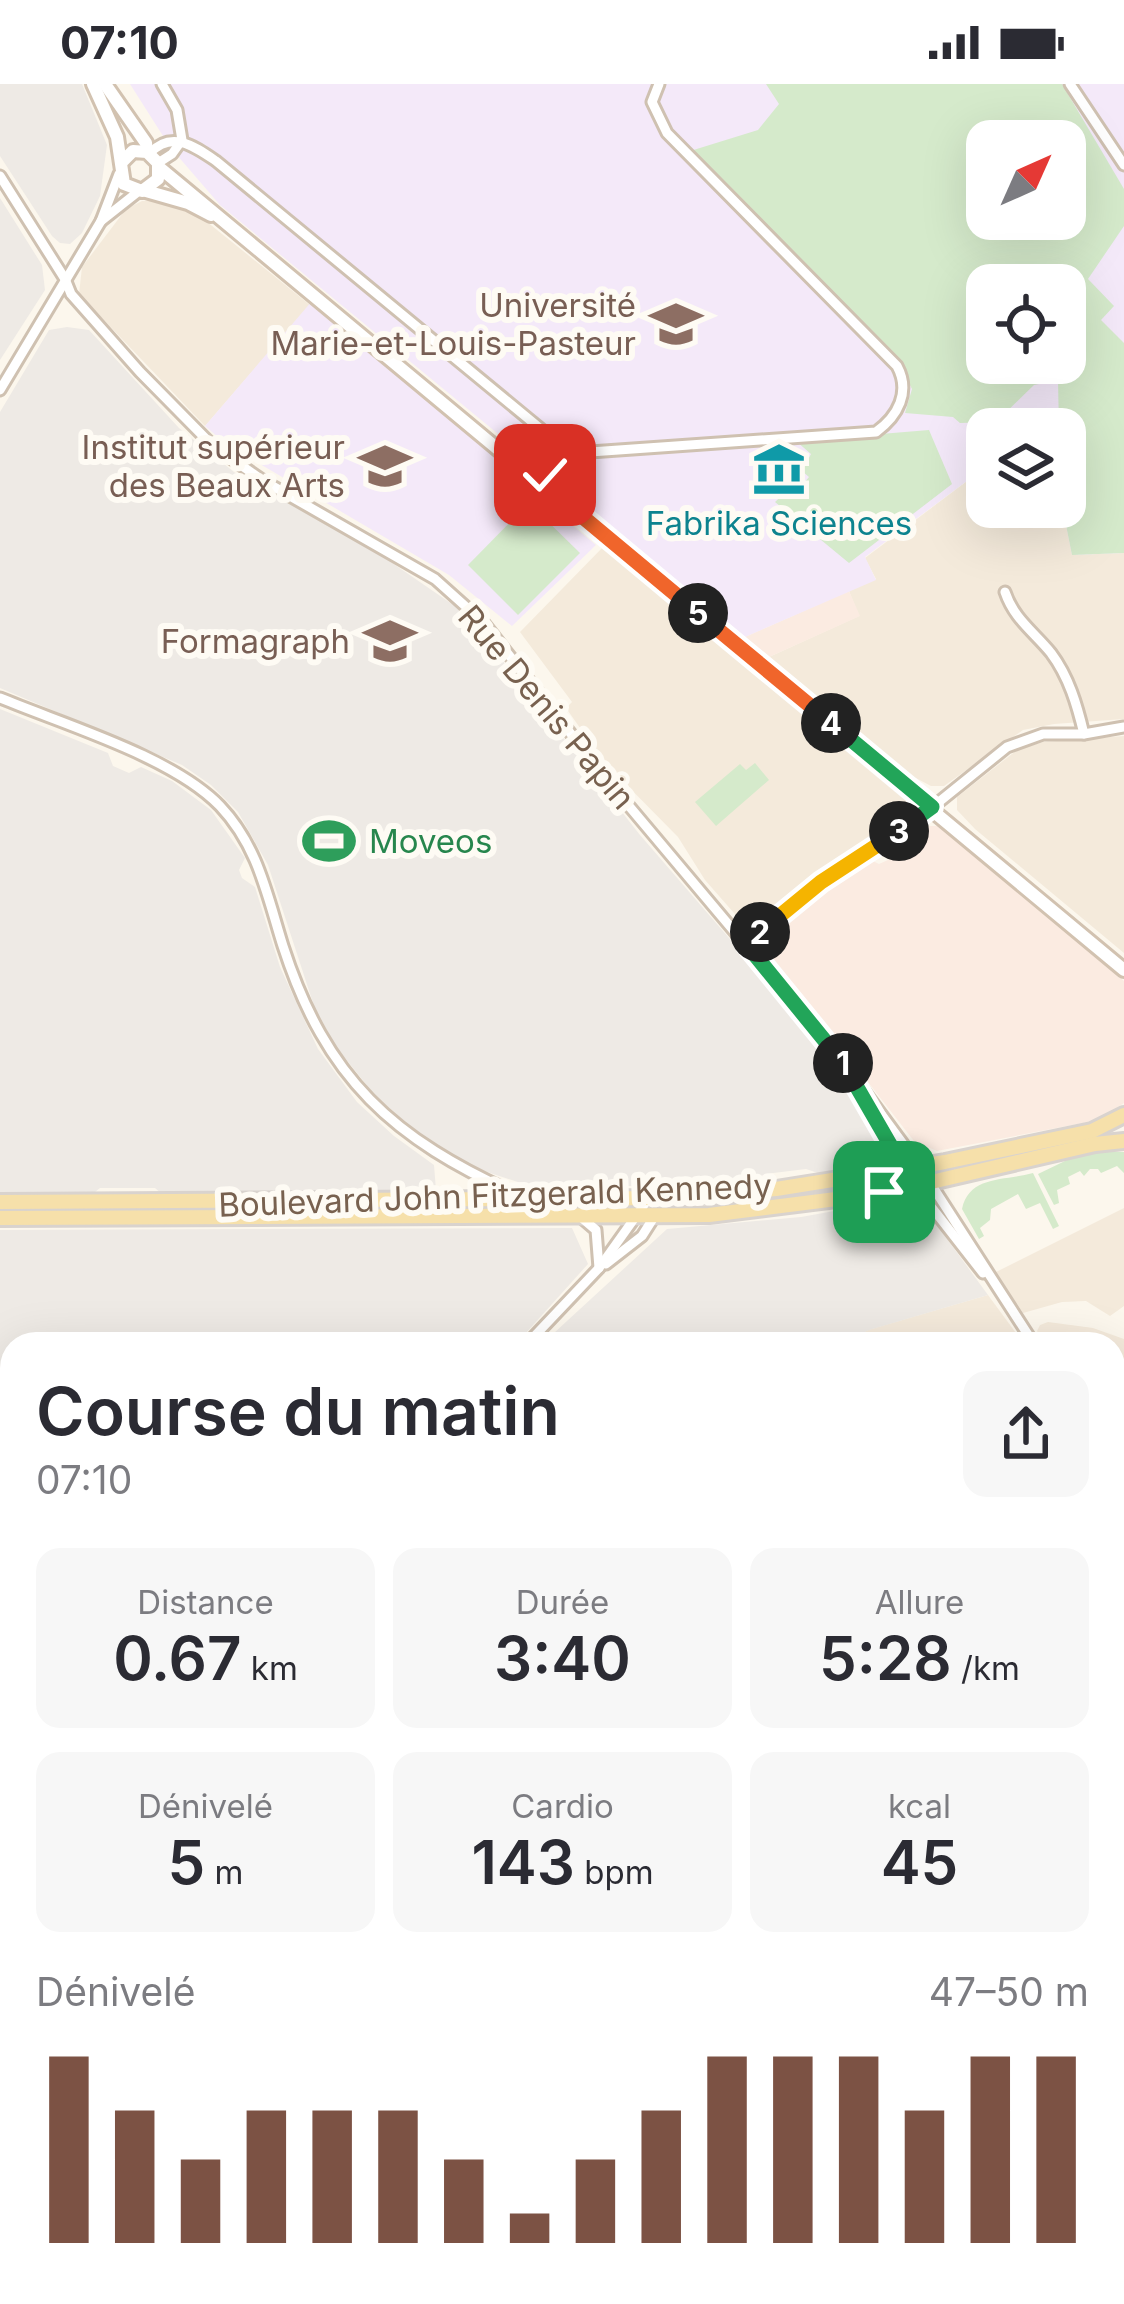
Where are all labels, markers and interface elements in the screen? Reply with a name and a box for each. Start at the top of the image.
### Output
text: 07:10 [60,15,179,70]
north arrow [966,120,1086,240]
map controls [966,120,1086,528]
button: locate [966,264,1086,384]
place label: Université Marie-et-Louis-Pasteur [271,285,636,363]
school or university icon: Université Marie-et-Louis-Pasteur [647,295,705,353]
button: layers [966,408,1086,528]
pin [494,424,596,526]
place label: Institut supérieur des Beaux Arts [82,427,345,505]
school or university icon: Institut supérieur des Beaux Arts [356,437,414,495]
museum icon: Fabrika Sciences [750,440,808,498]
icon: check [512,442,578,508]
place label: Fabrika Sciences [646,503,912,543]
pin: 5 [668,583,728,643]
text: 5 [687,593,709,633]
street label: Rue Denis Papin [450,597,644,817]
school or university icon: Formagraph [361,612,419,670]
place label: Formagraph [161,621,350,661]
pin: 4 [801,693,861,753]
text: 4 [820,703,842,743]
pin: 3 [869,801,929,861]
text: 3 [888,811,910,851]
sports icon: Moveos [300,812,358,870]
place label: Moveos [369,821,492,861]
pin: 2 [730,902,790,962]
text: 2 [750,912,770,952]
pin: 1 [813,1033,873,1093]
text: 1 [836,1043,850,1083]
pin [833,1141,935,1243]
icon: arrive [851,1159,917,1225]
street label: Boulevard John Fitzgerald Kennedy [218,1165,772,1225]
text: Course du matin [36,1371,560,1451]
button: share [963,1371,1089,1497]
text: 07:10 [36,1456,132,1503]
text: Distance [137,1582,274,1622]
text: Durée [516,1582,609,1622]
text: Allure [875,1582,964,1622]
text: 0.67 [113,1622,242,1694]
text: 3:40 [494,1622,631,1694]
text: 5:28 [819,1622,952,1694]
text: km [242,1648,298,1688]
text: /km [952,1648,1020,1688]
text: Dénivelé [138,1786,273,1826]
text: Cardio [511,1786,614,1826]
text: kcal [888,1786,951,1826]
text: 5 [168,1826,205,1898]
text: 143 [471,1826,575,1898]
text: 45 [881,1826,958,1898]
text: m [205,1852,243,1892]
text: bpm [575,1852,654,1892]
text: Dénivelé [36,1968,195,2015]
text: 47–50 m [929,1968,1089,2015]

